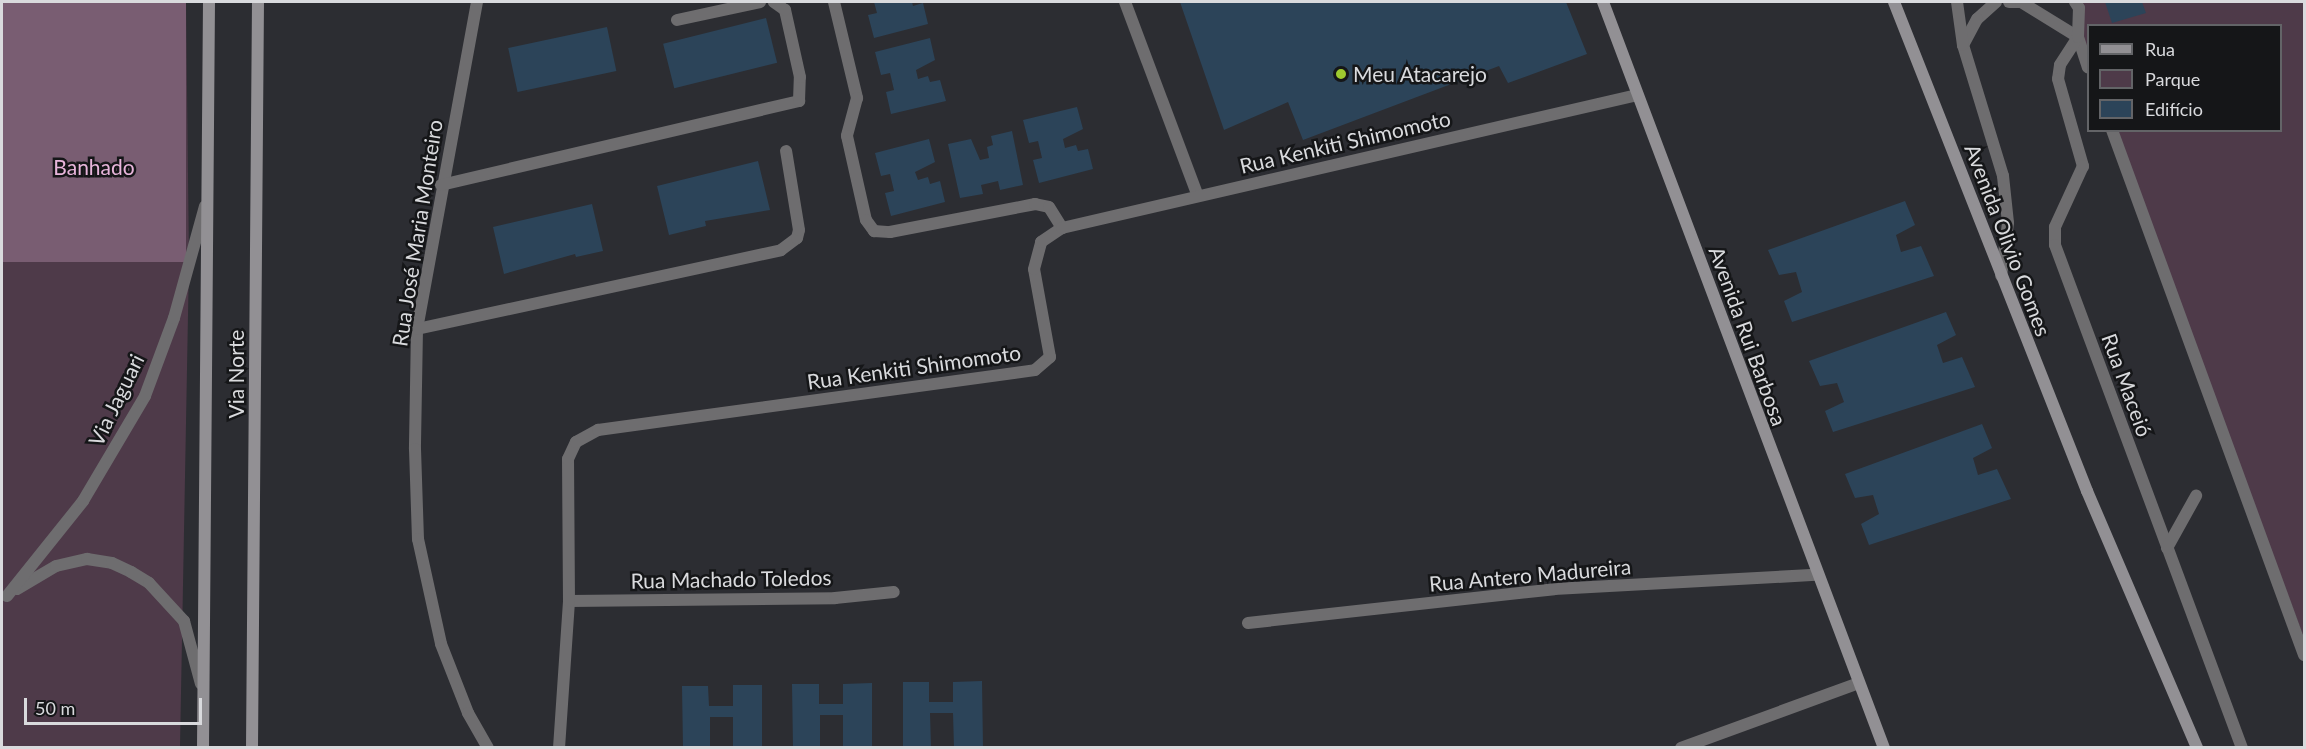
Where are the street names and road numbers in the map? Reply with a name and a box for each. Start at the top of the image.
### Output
street label: Rua Kenkiti Shimomoto [1237,105,1453,179]
street label: Rua José Maria Monteiro [387,118,447,348]
street label: Avenida Olivio Gomes [1960,140,2056,340]
street label: Avenida Rui Barbosa [1704,243,1792,429]
street label: Via Norte [223,330,249,418]
street label: Rua Maceió [2097,330,2157,440]
street label: Rua Kenkiti Shimomoto [805,340,1023,394]
street label: Via Jaguari [83,350,149,450]
street label: Rua Antero Madureira [1428,554,1632,596]
street label: Rua Machado Toledos [630,565,832,593]

